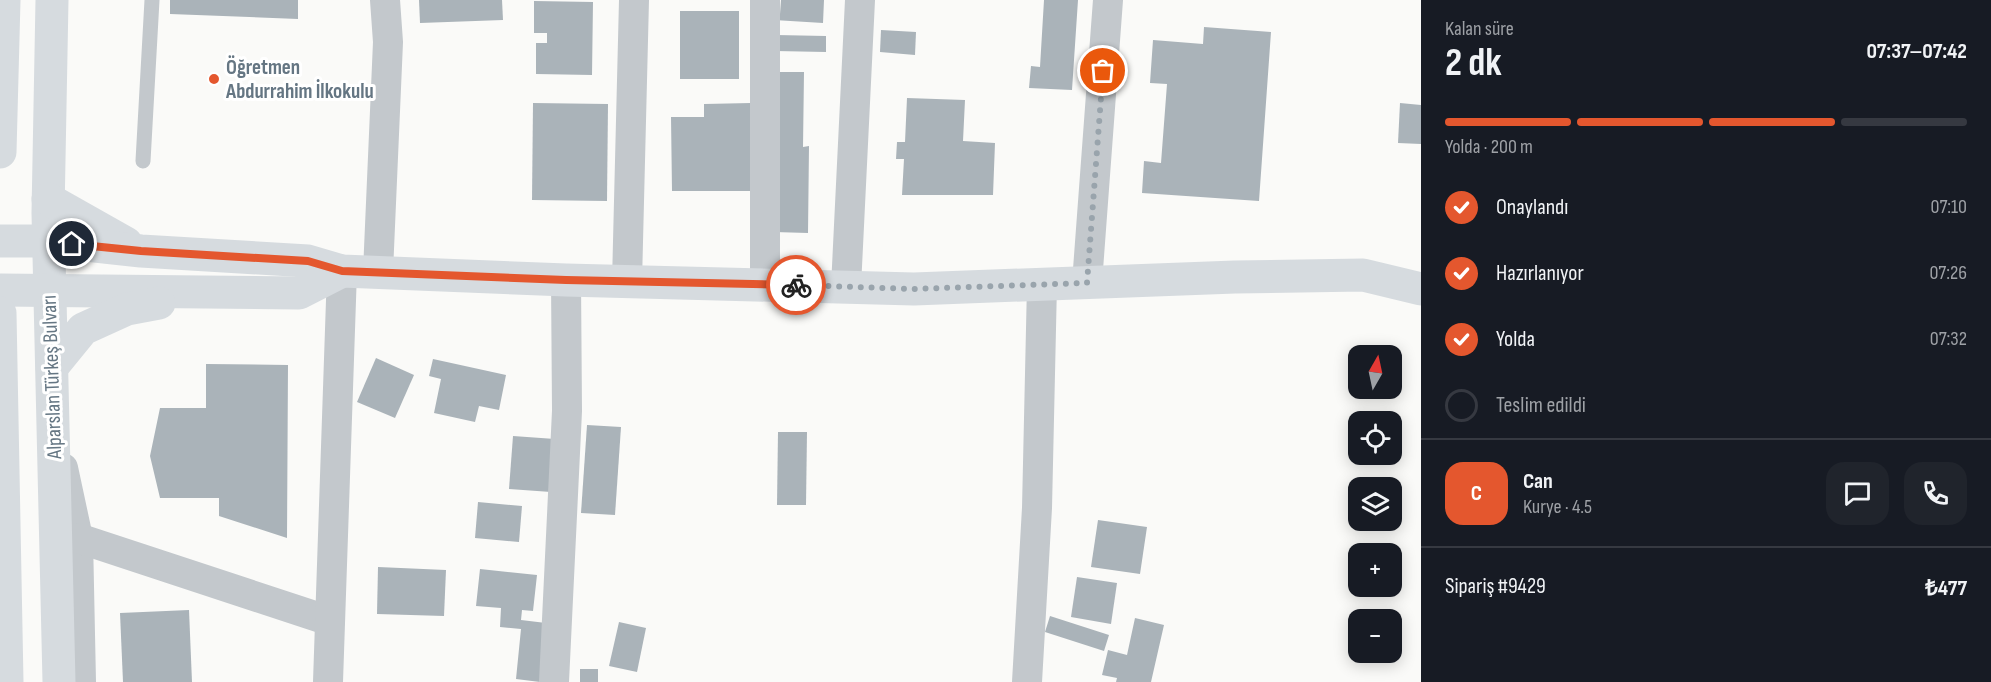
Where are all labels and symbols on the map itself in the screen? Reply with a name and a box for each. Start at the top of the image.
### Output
pin [1077,45,1128,96]
place label: Öğretmen Abdurrahim İlkokulu [225,55,374,104]
marker: Öğretmen Abdurrahim İlkokulu [207,72,221,86]
pin [46,218,97,269]
courier [766,255,826,315]
street label: Alparslan Türkeş Bulvarı [37,295,67,460]
north arrow [1348,345,1402,399]

